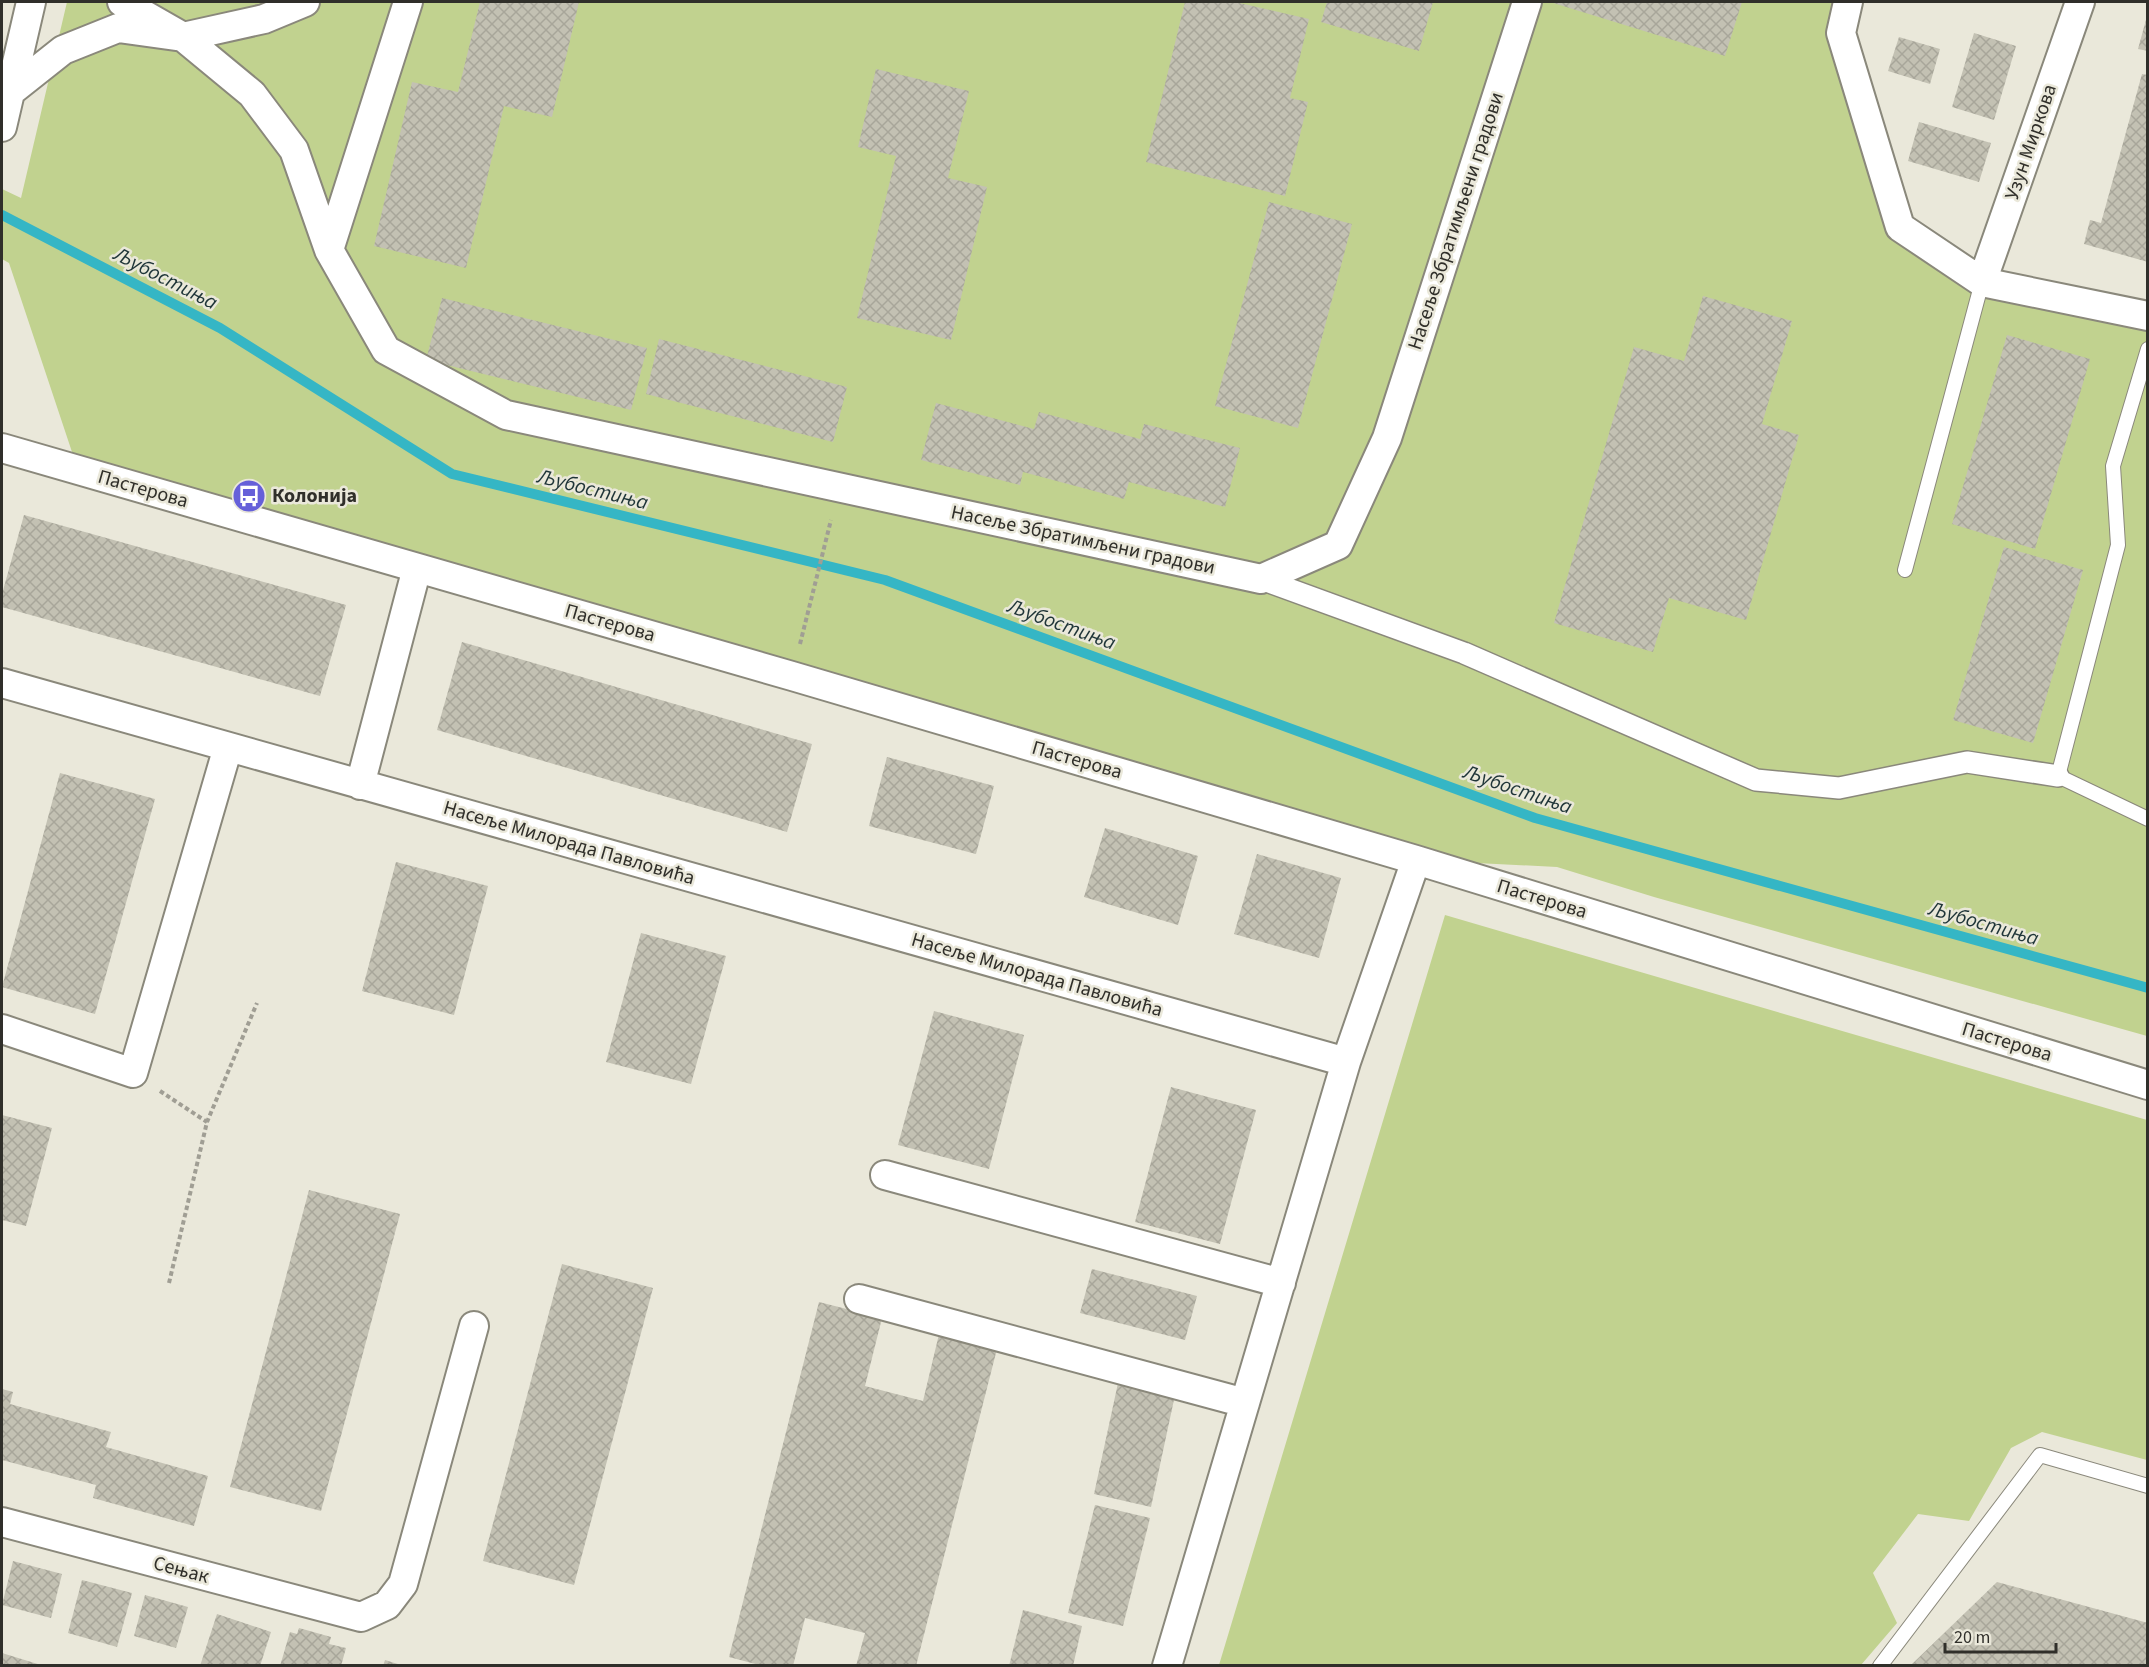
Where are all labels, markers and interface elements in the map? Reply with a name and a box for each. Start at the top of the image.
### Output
street label: Узун Миркова [1998,80,2064,204]
street label: Насеље Збратимљени градови [1401,89,1511,353]
water label: Љубостиња [108,239,223,317]
water label: Љубостиња [534,461,651,517]
street label: Пастерова [94,463,192,515]
bus stop icon: Колонија [231,478,267,514]
place label: Колонија [272,482,357,510]
street label: Насеље Збратимљени градови [948,498,1218,582]
water label: Љубостиња [1003,590,1120,657]
street label: Пастерова [561,597,659,649]
street label: Пастерова [1028,734,1126,786]
water label: Љубостиња [1459,756,1576,822]
street label: Насеље Милорада Павловића [440,794,698,892]
street label: Пастерова [1493,872,1591,926]
water label: Љубостиња [1925,893,2042,953]
street label: Насеље Милорада Павловића [908,926,1166,1024]
street label: Пастерова [1958,1015,2056,1069]
street label: Сењак [150,1549,212,1591]
scale bar [1945,1616,2056,1654]
text: 20 m [1954,1625,1990,1650]

